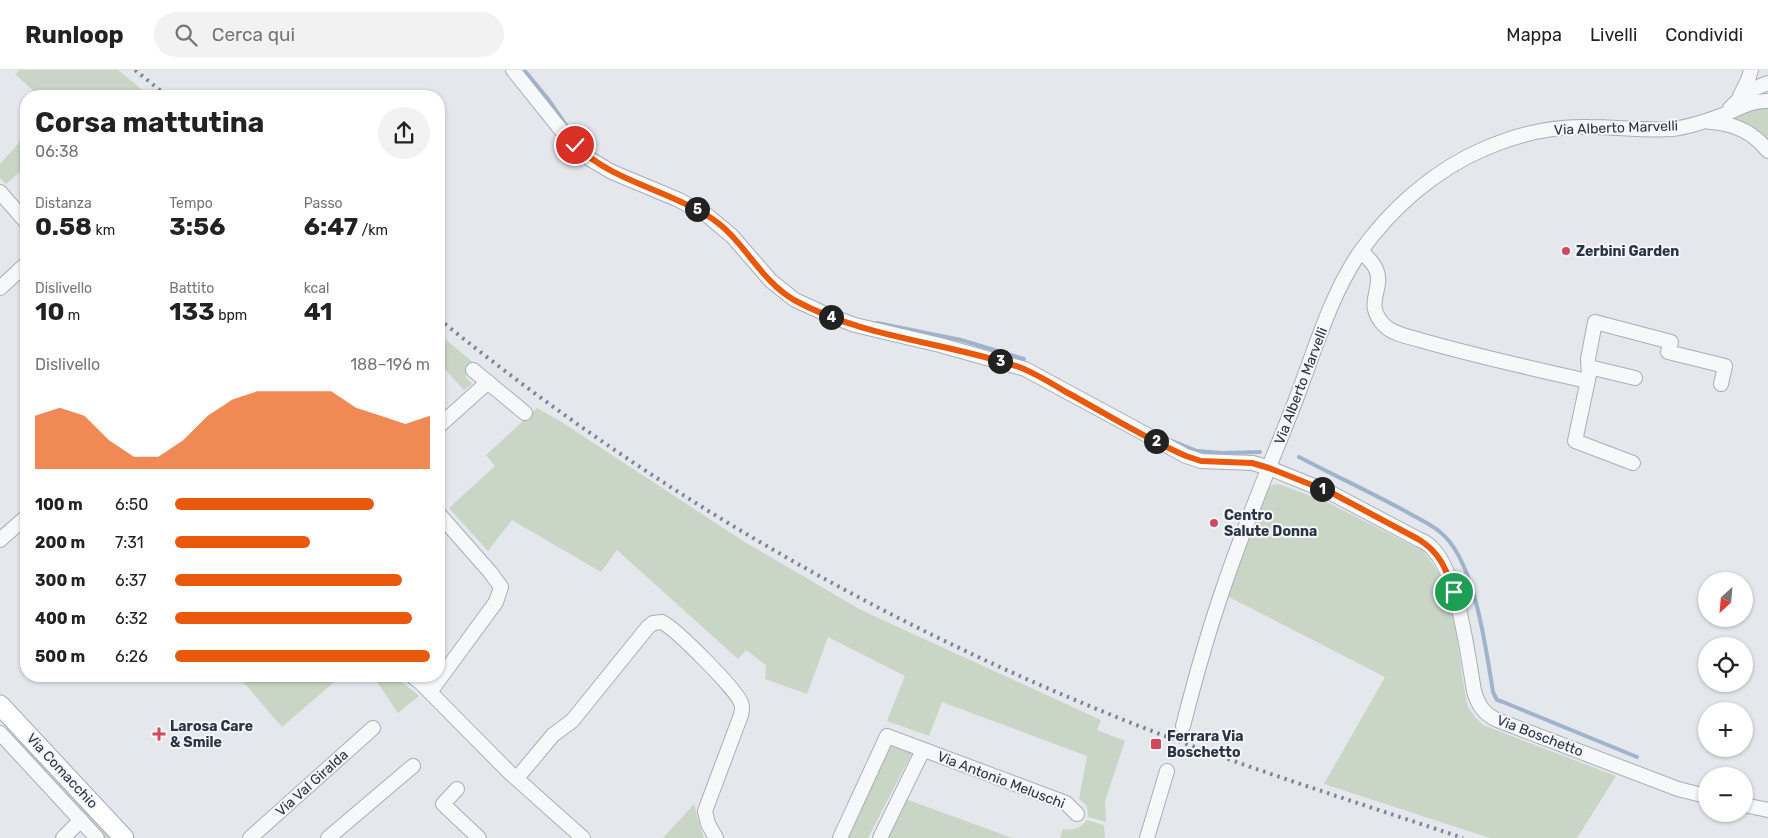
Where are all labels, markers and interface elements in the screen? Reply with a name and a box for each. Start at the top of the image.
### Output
search box [154,12,504,57]
text: Runloop [25,21,124,49]
icon: search [172,21,200,49]
text: Cerca qui [212,23,295,46]
text: Mappa [1506,24,1562,46]
text: Livelli [1590,24,1637,46]
text: Condividi [1665,24,1743,46]
text: Corsa mattutina [35,106,264,139]
button: share [378,107,430,159]
street label: Via Alberto Marvelli [1554,117,1678,139]
pin [554,124,596,166]
icon: check [561,131,589,159]
text: 06:38 [35,142,79,161]
text: Distanza [35,195,92,212]
text: Tempo [169,195,213,212]
text: Passo [304,195,343,212]
pin: 5 [684,196,710,222]
text: 5 [693,201,702,218]
text: 0.58 [35,212,92,241]
text: 3:56 [169,212,226,241]
text: 6:47 [304,212,358,241]
text: km [92,222,115,239]
text: /km [358,222,388,239]
place label: Zerbini Garden [1576,243,1679,260]
marker: Zerbini Garden [1560,245,1572,257]
text: Dislivello [35,280,92,297]
text: Battito [169,280,214,297]
text: kcal [304,280,329,297]
text: 10 [35,297,64,326]
text: 133 [169,297,215,326]
text: 41 [304,297,333,326]
pin: 4 [818,304,844,330]
text: m [64,307,80,324]
text: bpm [215,307,247,324]
text: 4 [827,309,836,326]
street label: Via Alberto Marvelli [1271,325,1331,447]
pin: 3 [988,348,1012,374]
text: 3 [996,353,1005,370]
text: Dislivello [35,355,100,374]
text: 188–196 m [350,355,430,374]
pin: 2 [1144,428,1168,454]
text: 2 [1152,433,1161,450]
pin: 1 [1310,476,1334,502]
text: 1 [1319,481,1326,498]
text: 100 m [35,495,83,514]
text: 6:50 [115,495,148,514]
place label: Centro Salute Donna [1224,507,1317,540]
marker: Centro Salute Donna [1208,517,1220,529]
text: 200 m [35,533,85,552]
text: 7:31 [115,533,143,552]
text: 300 m [35,571,85,590]
text: 6:37 [115,571,147,590]
pin [1433,571,1475,613]
north arrow [1698,572,1752,628]
map controls [1698,572,1753,822]
icon: arrive [1440,578,1468,606]
text: 400 m [35,609,86,628]
text: 6:32 [115,609,148,628]
button: locate [1698,637,1753,692]
text: 500 m [35,647,85,666]
text: 6:26 [115,647,148,666]
button: + [1698,702,1753,757]
street label: Via Boschetto [1494,712,1586,760]
place label: Larosa Care & Smile [170,718,253,751]
marker: Larosa Care & Smile [152,727,166,741]
place label: Ferrara Via Boschetto [1167,728,1244,761]
street label: Via Comacchio [23,730,101,812]
marker: Ferrara Via Boschetto [1149,737,1163,751]
street label: Via Val Giralda [272,746,352,820]
street label: Via Antonio Meluschi [935,748,1067,812]
button: − [1698,767,1753,822]

